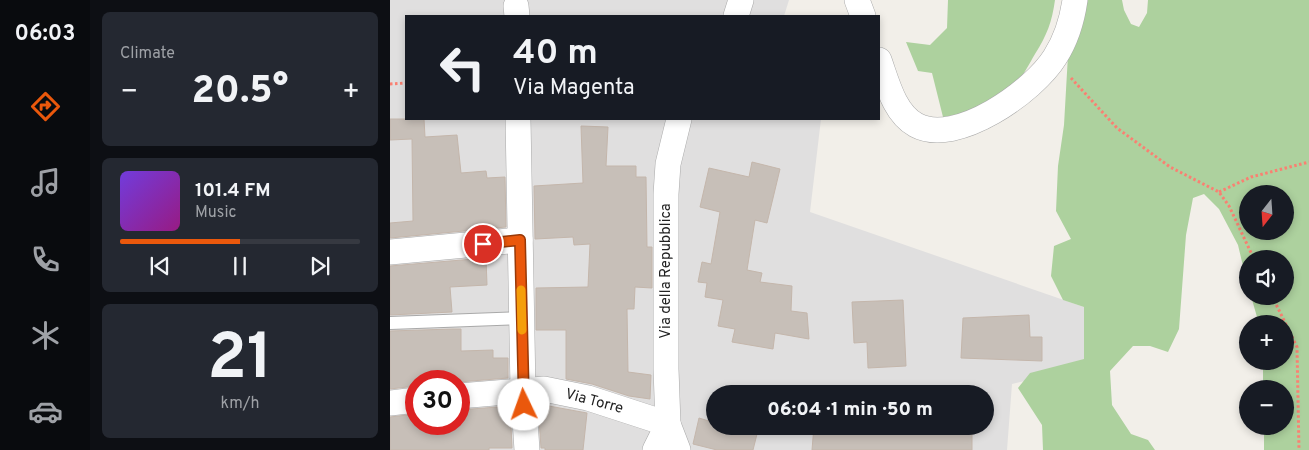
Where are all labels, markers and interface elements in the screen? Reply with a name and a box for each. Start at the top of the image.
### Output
text: 06:03 [15,21,75,48]
text: 40 m [513,32,598,76]
icon: left [430,35,495,100]
text: Climate [120,44,175,64]
text: 20.5° [192,68,288,117]
text: − [120,75,138,111]
text: + [342,75,360,111]
text: Via Magenta [513,75,635,102]
icon: directions [28,89,63,124]
icon: music [28,165,63,200]
text: 101.4 FM [195,179,271,203]
north arrow [1239,185,1294,240]
map controls [1239,185,1294,435]
text: Music [195,203,236,223]
street label: Via della Repubblica [657,203,676,339]
pin [462,223,504,265]
icon: arrive [469,230,497,258]
icon: phone [28,242,63,277]
button: sound [1239,250,1294,305]
icon: previous [146,252,174,280]
icon: pause [226,252,254,280]
icon: next [306,252,334,280]
button: + [1239,315,1294,370]
icon: climate [28,318,63,353]
text: 21 [207,320,273,402]
speed limit sign: 30 [405,370,470,435]
position arrow [497,378,549,430]
button: − [1239,380,1294,435]
street label: Via Torre [563,385,625,419]
icon: car [28,394,63,429]
text: km/h [221,394,259,414]
text: 06:04 · 1 min · 50 m [767,398,933,422]

